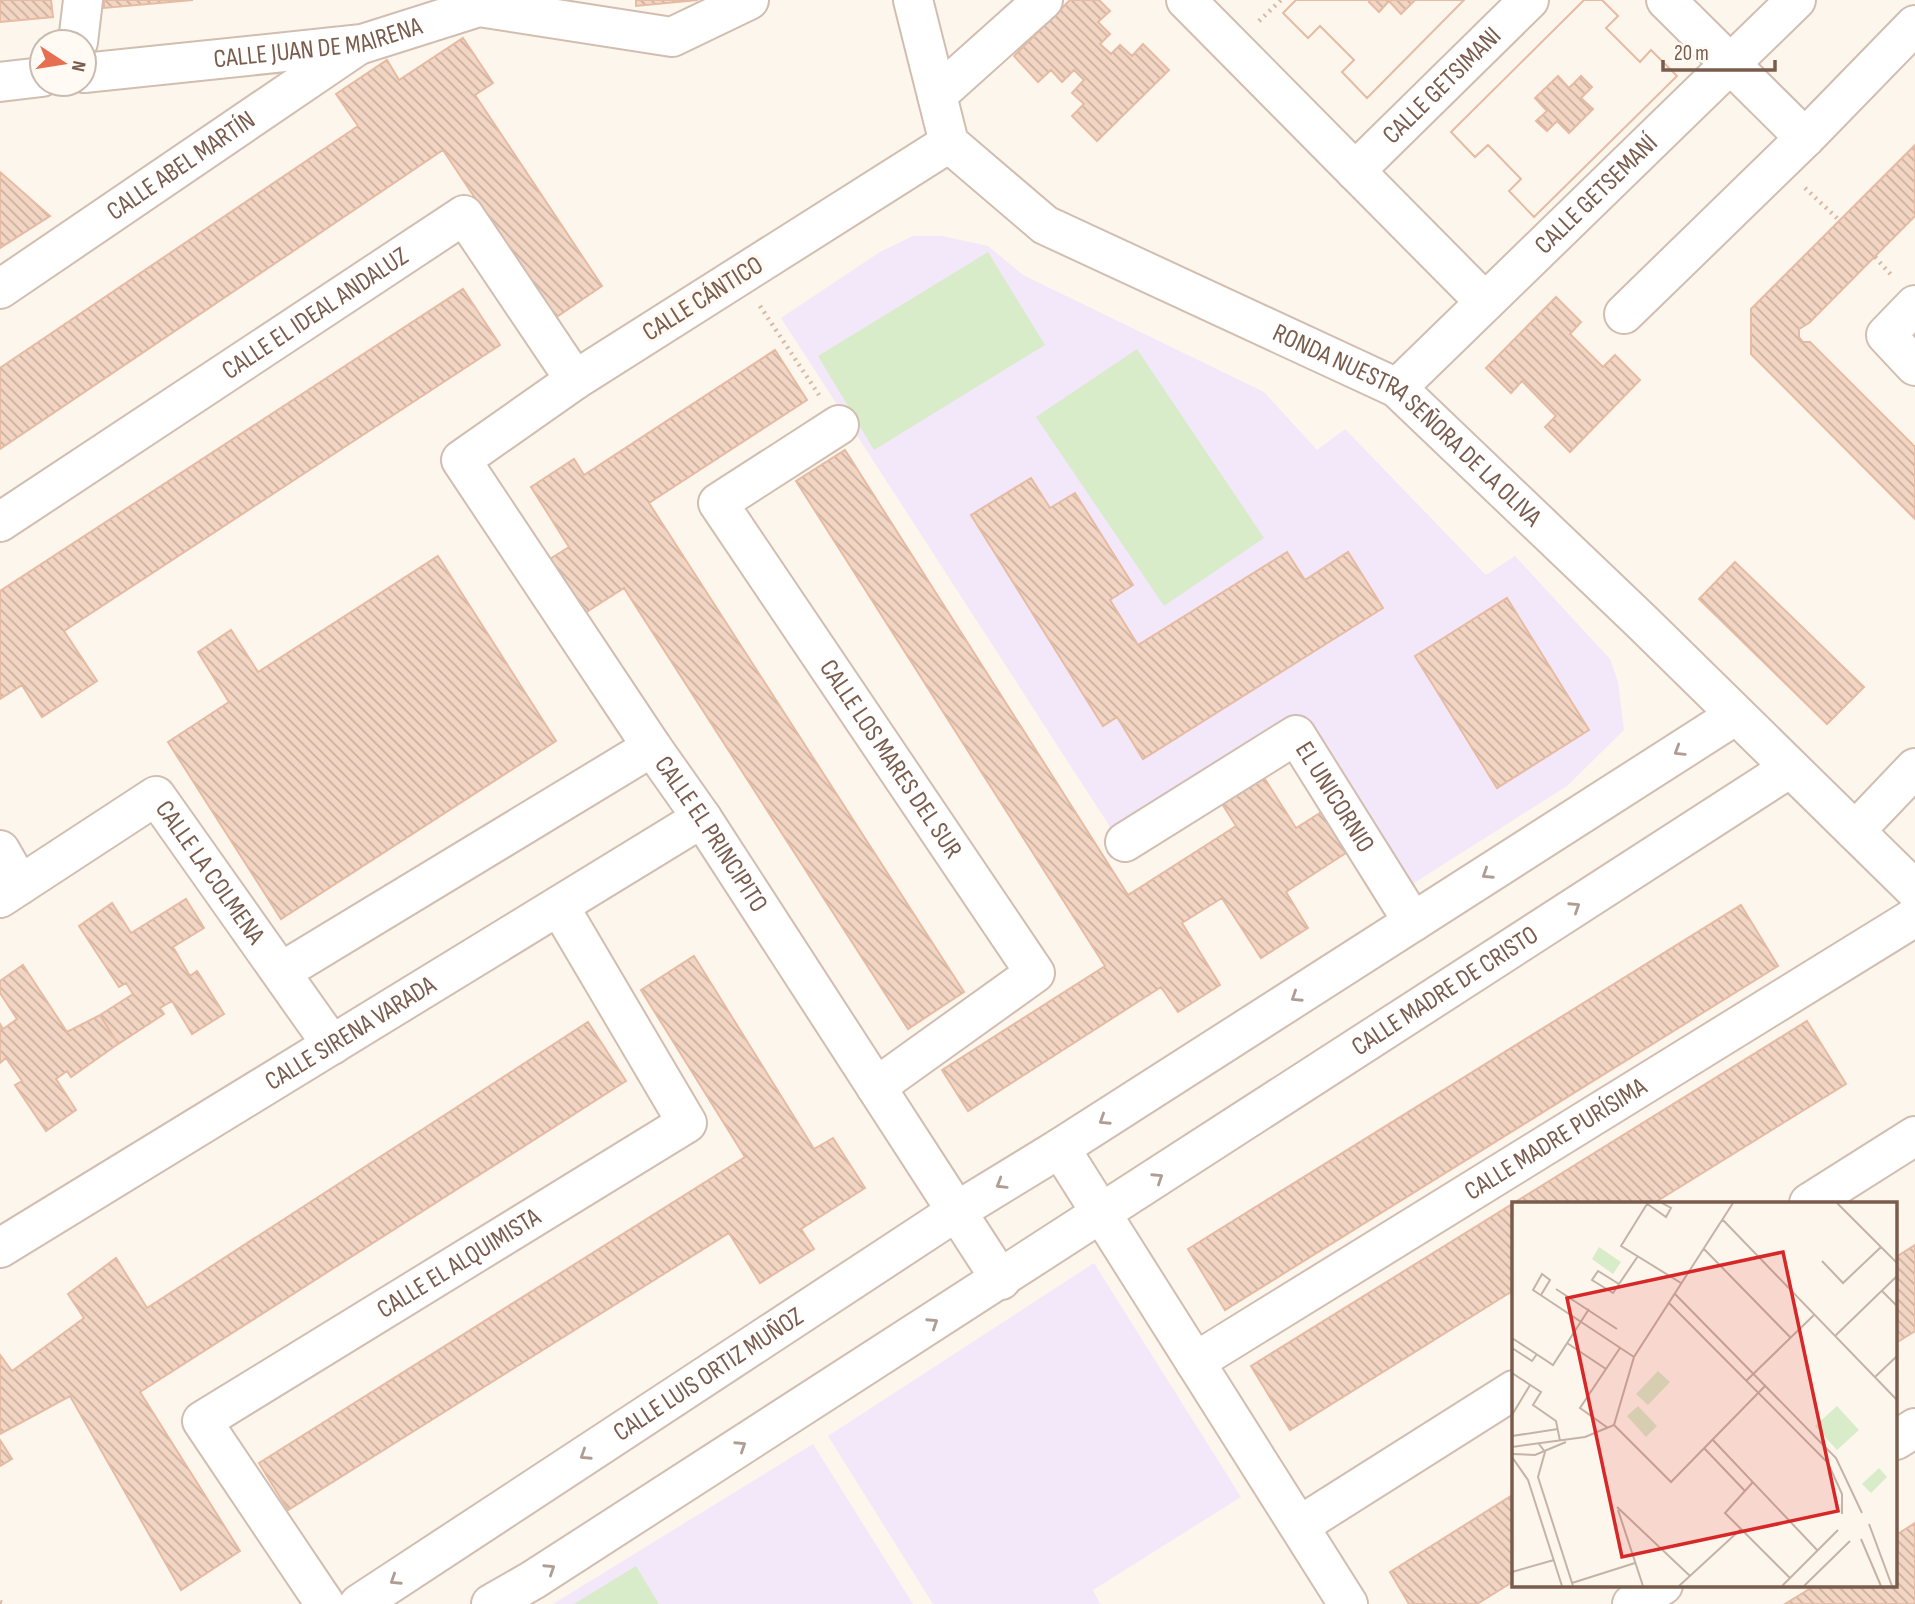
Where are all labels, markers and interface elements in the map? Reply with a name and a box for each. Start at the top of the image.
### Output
street label: CALLE JUAN DE MAIRENA [212,10,427,75]
street label: CALLE GETSIMANI [1376,21,1508,150]
north arrow [28,28,98,98]
scale bar [1663,28,1775,72]
text: 20 m [1674,41,1709,66]
text: N [66,59,90,74]
street label: CALLE ABEL MARTÍN [101,104,261,227]
street label: CALLE GETSEMANÍ [1529,128,1664,261]
street label: CALLE EL IDEAL ANDALUZ [216,241,414,386]
street label: CALLE CÁNTICO [637,250,769,348]
street label: RONDA NUESTRA SEÑORA DE LA OLIVA [1268,317,1548,534]
street label: CALLE LOS MARES DEL SUR [813,654,969,864]
street label: EL UNICORNIO [1289,736,1381,858]
one-way arrow [1673,743,1686,756]
street label: CALLE EL PRINCIPITO [648,750,774,918]
street label: CALLE LA COLMENA [149,795,272,951]
one-way arrow [1482,866,1495,878]
one-way arrow [1567,902,1580,915]
street label: CALLE MADRE DE CRISTO [1346,919,1544,1062]
street label: CALLE SIRENA VARADA [260,969,442,1097]
one-way arrow [1290,989,1303,1002]
street label: CALLE MADRE PURÍSIMA [1459,1071,1653,1207]
one-way arrow [1099,1111,1112,1124]
one-way arrow [1151,1173,1164,1186]
one-way arrow [996,1176,1009,1189]
street label: CALLE EL ALQUIMISTA [372,1201,547,1325]
inset map [1512,1202,1898,1586]
street label: CALLE LUIS ORTIZ MUÑOZ [608,1301,809,1448]
one-way arrow [925,1319,938,1332]
one-way arrow [734,1442,747,1455]
one-way arrow [580,1447,593,1460]
one-way arrow [542,1565,555,1577]
one-way arrow [390,1572,403,1585]

